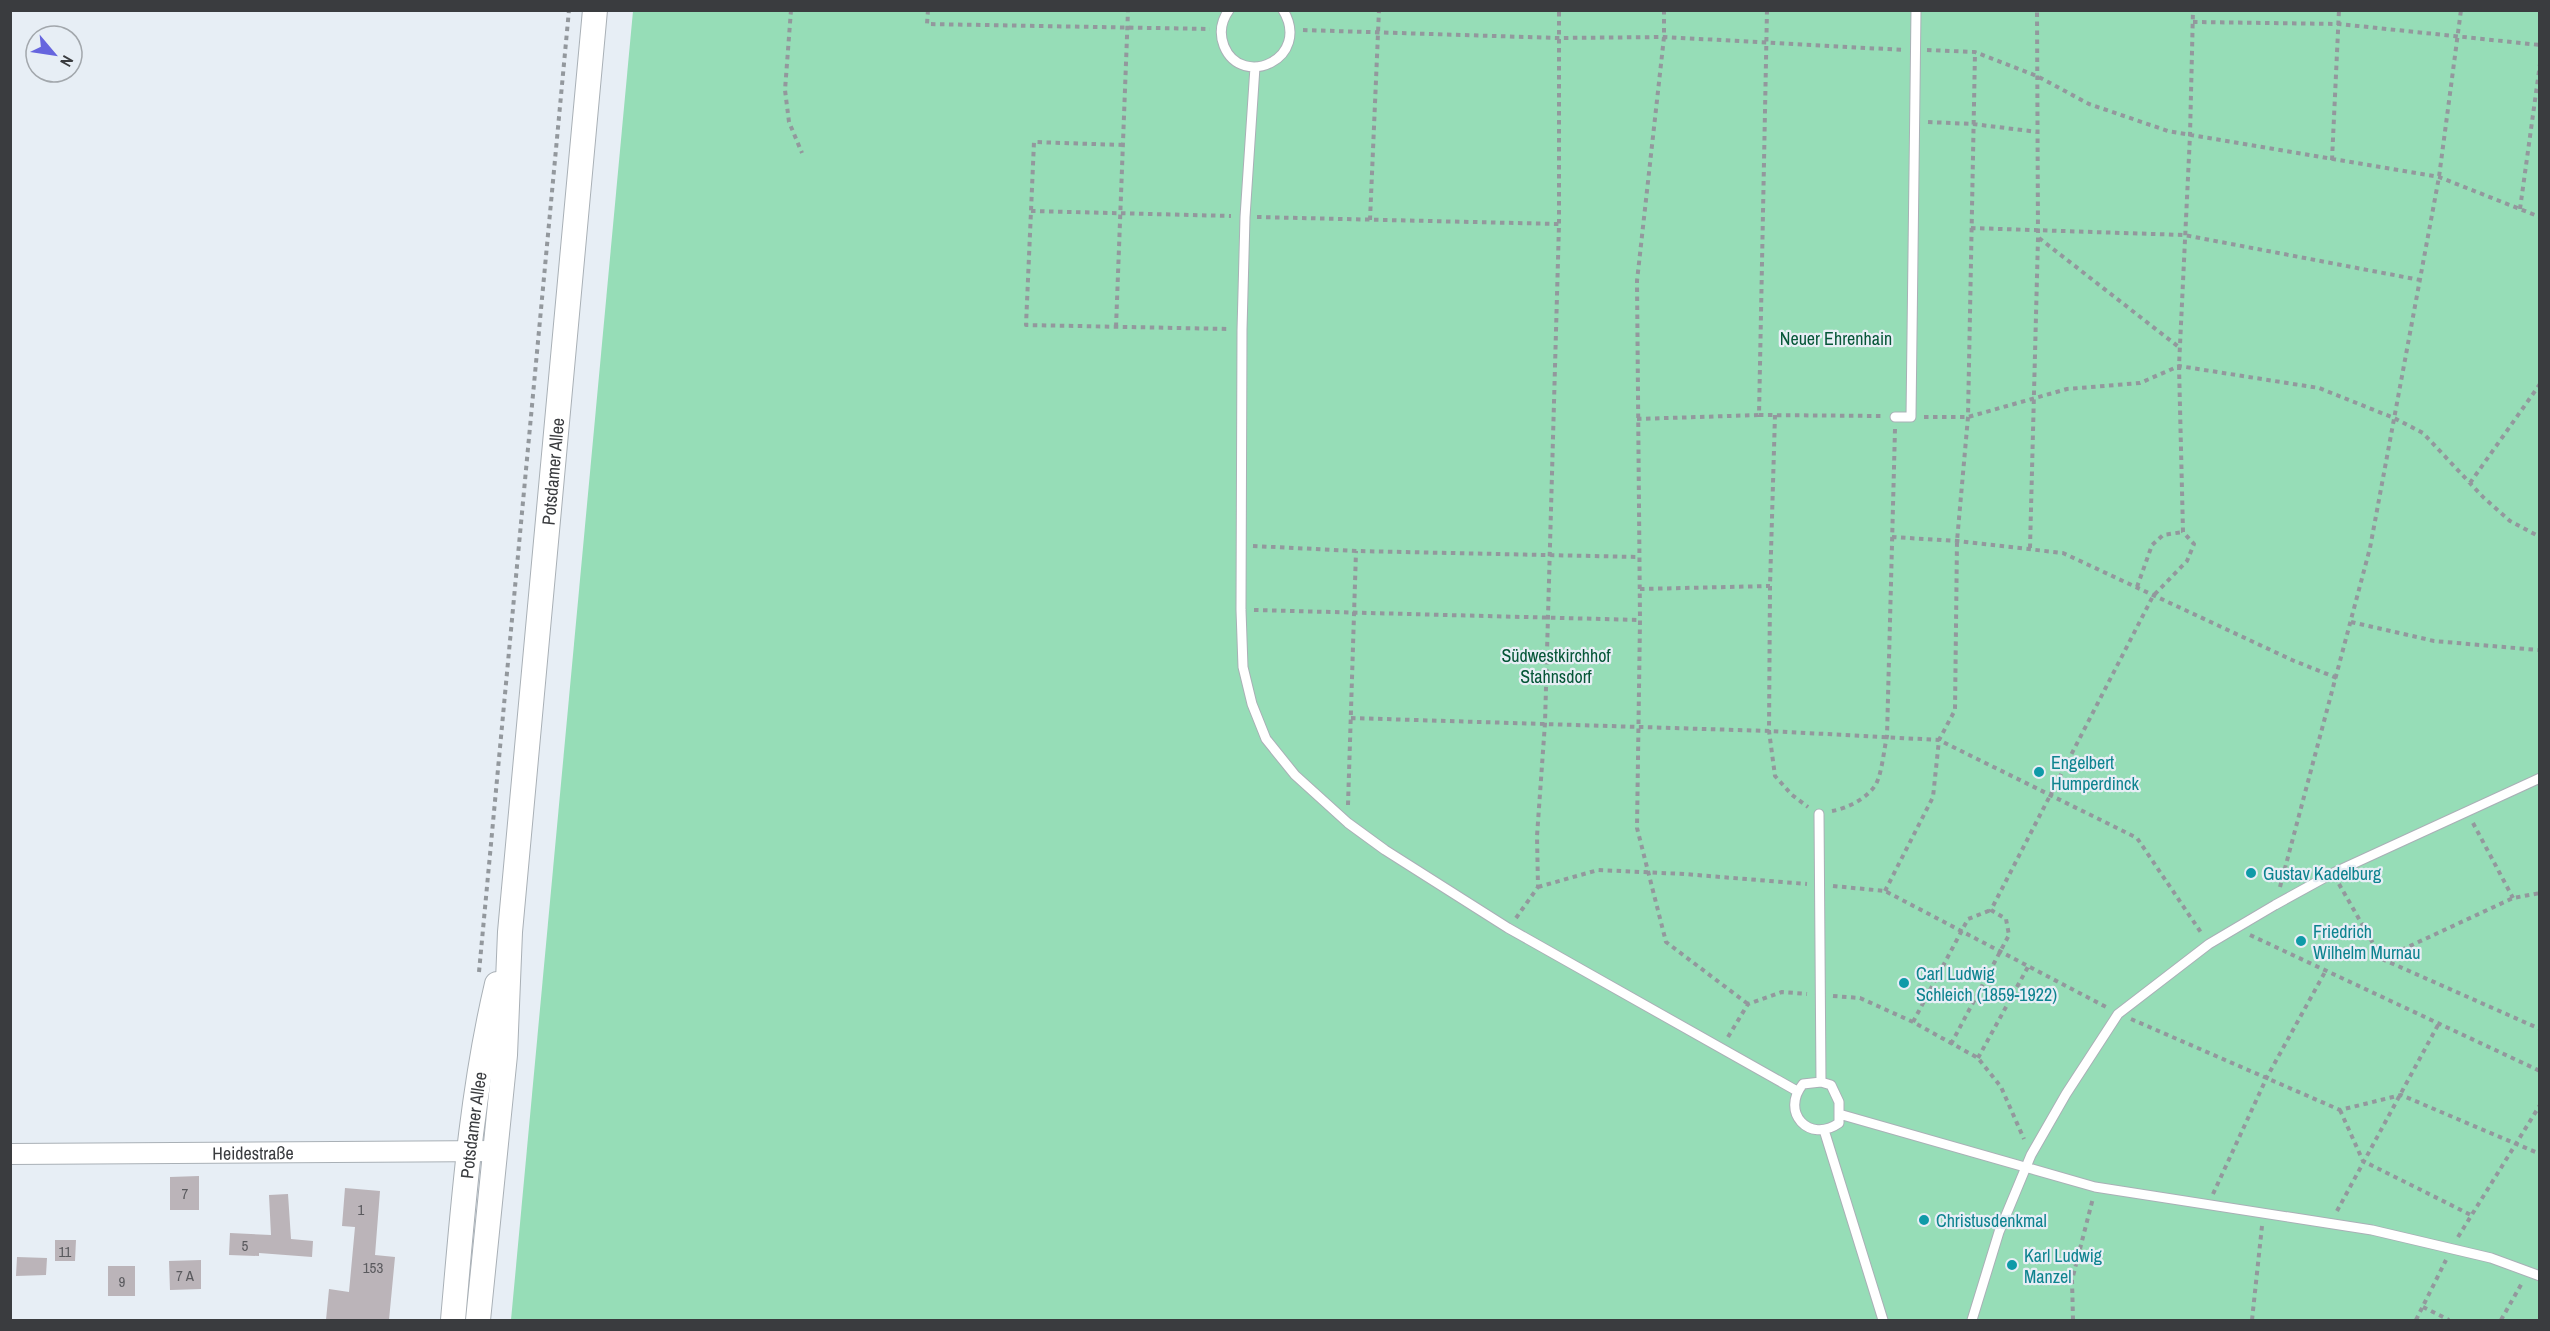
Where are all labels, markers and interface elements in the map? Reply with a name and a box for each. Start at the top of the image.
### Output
north arrow [24,24,84,84]
text: N [55,52,79,71]
park label: Neuer Ehrenhain [1780,326,1892,351]
street label: Potsdamer Allee [535,417,570,526]
park label: Südwestkirchhof Stahnsdorf [1501,643,1611,689]
place label: Engelbert Humperdinck [2051,750,2139,796]
marker: Engelbert Humperdinck [2032,765,2046,779]
place label: Gustav Kadelburg [2263,861,2382,886]
marker: Gustav Kadelburg [2244,866,2258,880]
place label: Friedrich Wilhelm Murnau [2313,919,2420,965]
marker: Friedrich Wilhelm Murnau [2294,934,2308,948]
place label: Carl Ludwig Schleich (1859-1922) [1916,961,2057,1007]
marker: Carl Ludwig Schleich (1859-1922) [1897,976,1911,990]
street label: Potsdamer Allee [454,1070,492,1180]
street label: Heidestraße [212,1140,294,1165]
house number: 7 [182,1183,189,1204]
house number: 1 [358,1199,365,1220]
place label: Christusdenkmal [1936,1208,2047,1233]
marker: Christusdenkmal [1917,1213,1931,1227]
house number: 5 [242,1235,249,1256]
house number: 11 [59,1241,72,1262]
place label: Karl Ludwig Manzel [2024,1243,2103,1289]
house number: 153 [363,1257,383,1278]
marker: Karl Ludwig Manzel [2005,1258,2019,1272]
house number: 7 A [176,1265,195,1286]
house number: 9 [119,1271,126,1292]

